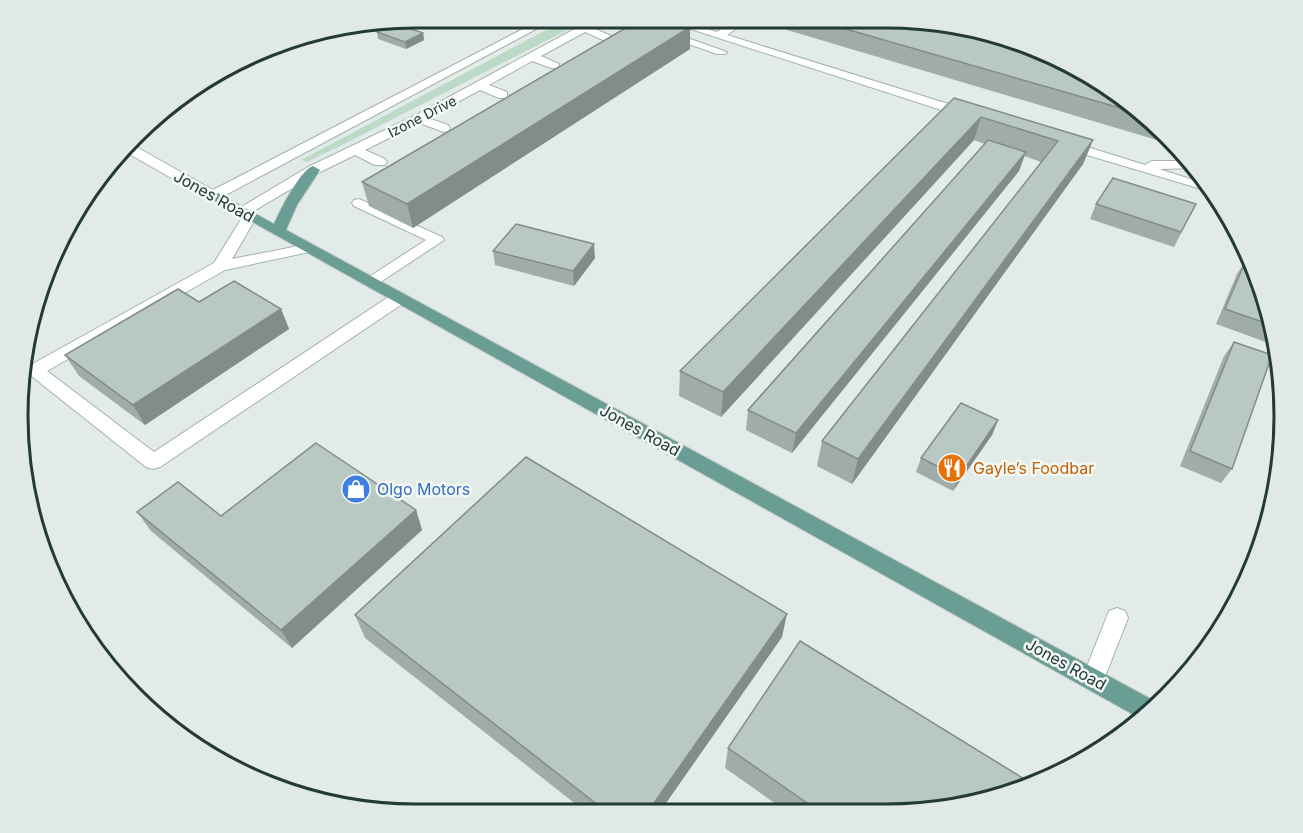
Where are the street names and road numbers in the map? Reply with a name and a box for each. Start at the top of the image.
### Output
street label: Izone Drive [385,91,459,141]
street label: Jones Road [170,166,258,226]
street label: Jones Road [596,400,684,460]
street label: Jones Road [1022,634,1110,694]

